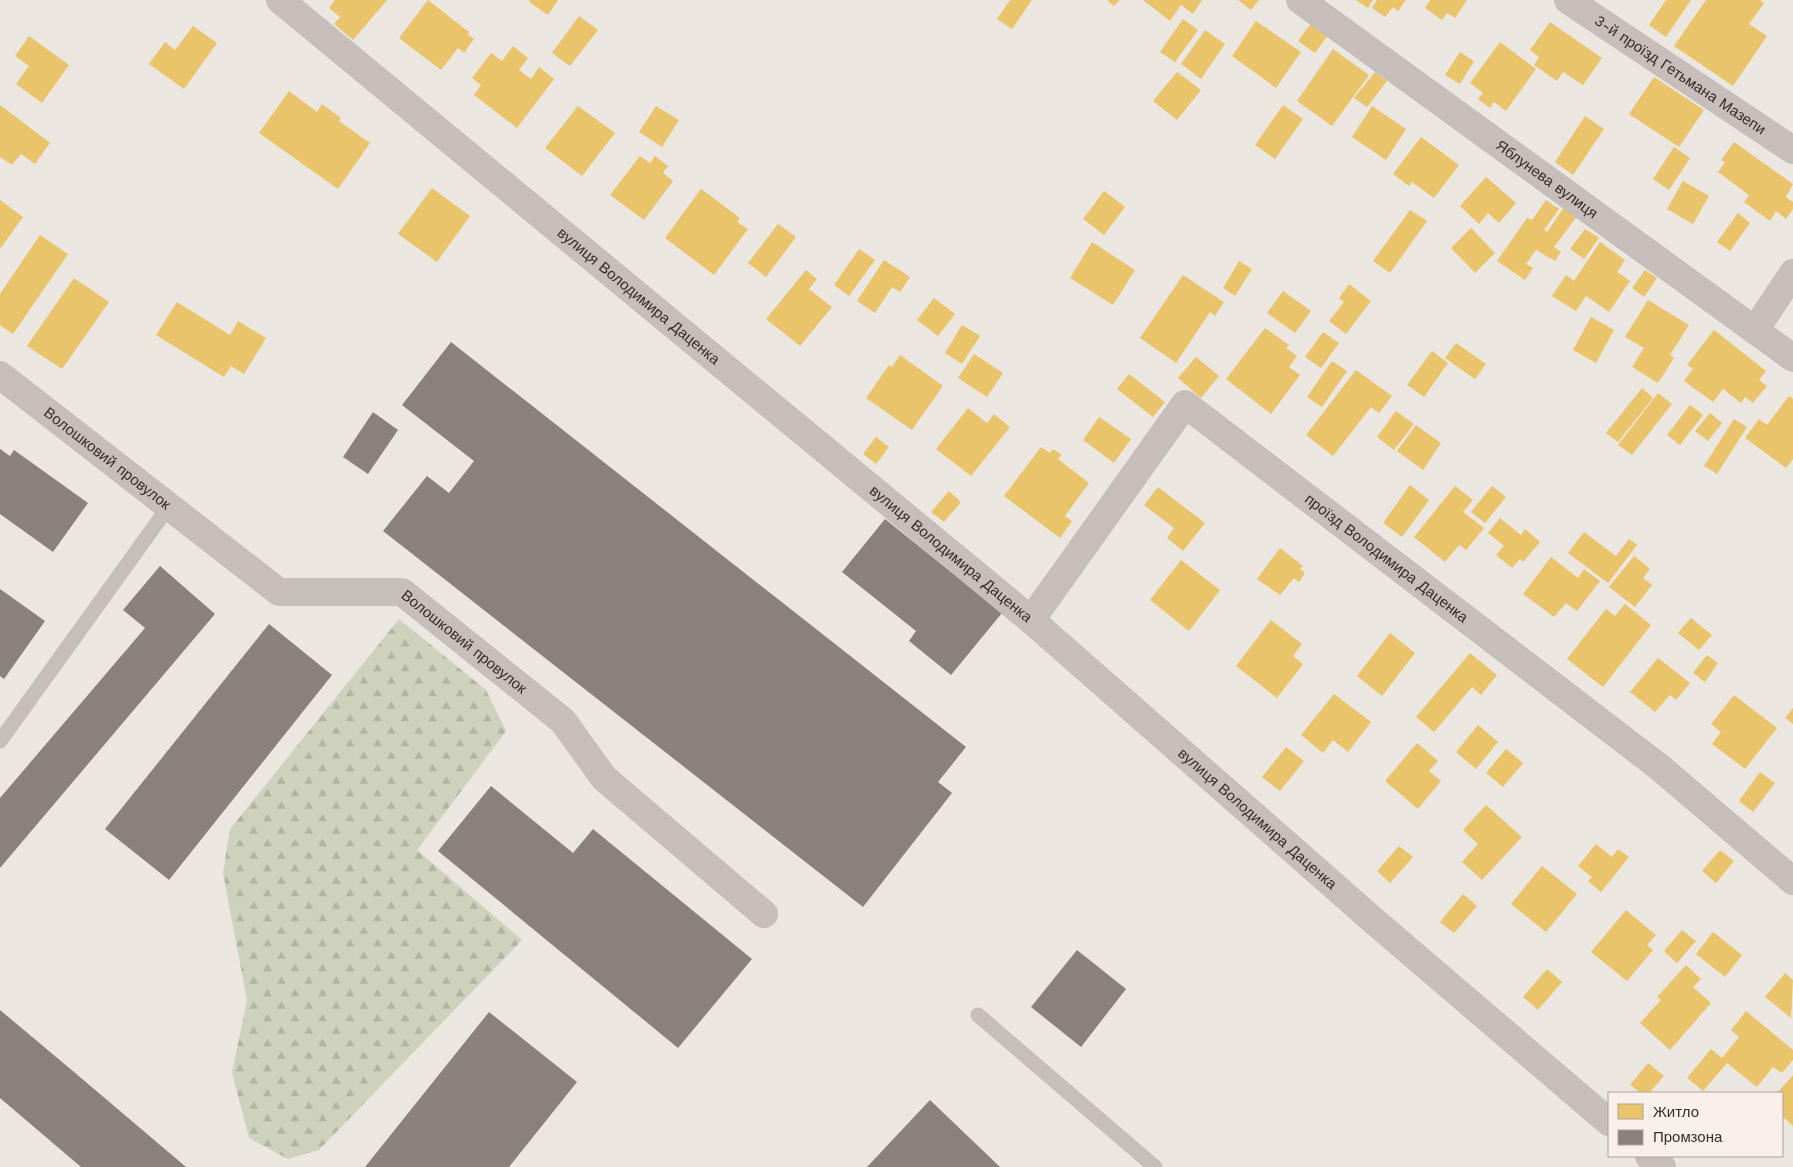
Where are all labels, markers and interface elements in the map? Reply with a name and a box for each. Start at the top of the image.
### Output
street label: 3-й проїзд Гетьмана Мазепи [1591,11,1769,138]
street label: Яблунева вулиця [1492,136,1601,222]
street label: вулиця Володимира Даценка [554,224,724,369]
street label: Волошковий провулок [40,404,175,514]
street label: вулиця Володимира Даценка [866,482,1036,627]
street label: проїзд Володимира Даценка [1301,490,1472,627]
street label: Волошковий провулок [398,586,531,698]
street label: вулиця Володимира Даценка [1174,744,1341,894]
legend [1608,1092,1783,1157]
text: Житло [1653,1103,1699,1121]
text: Промзона [1653,1128,1723,1146]

